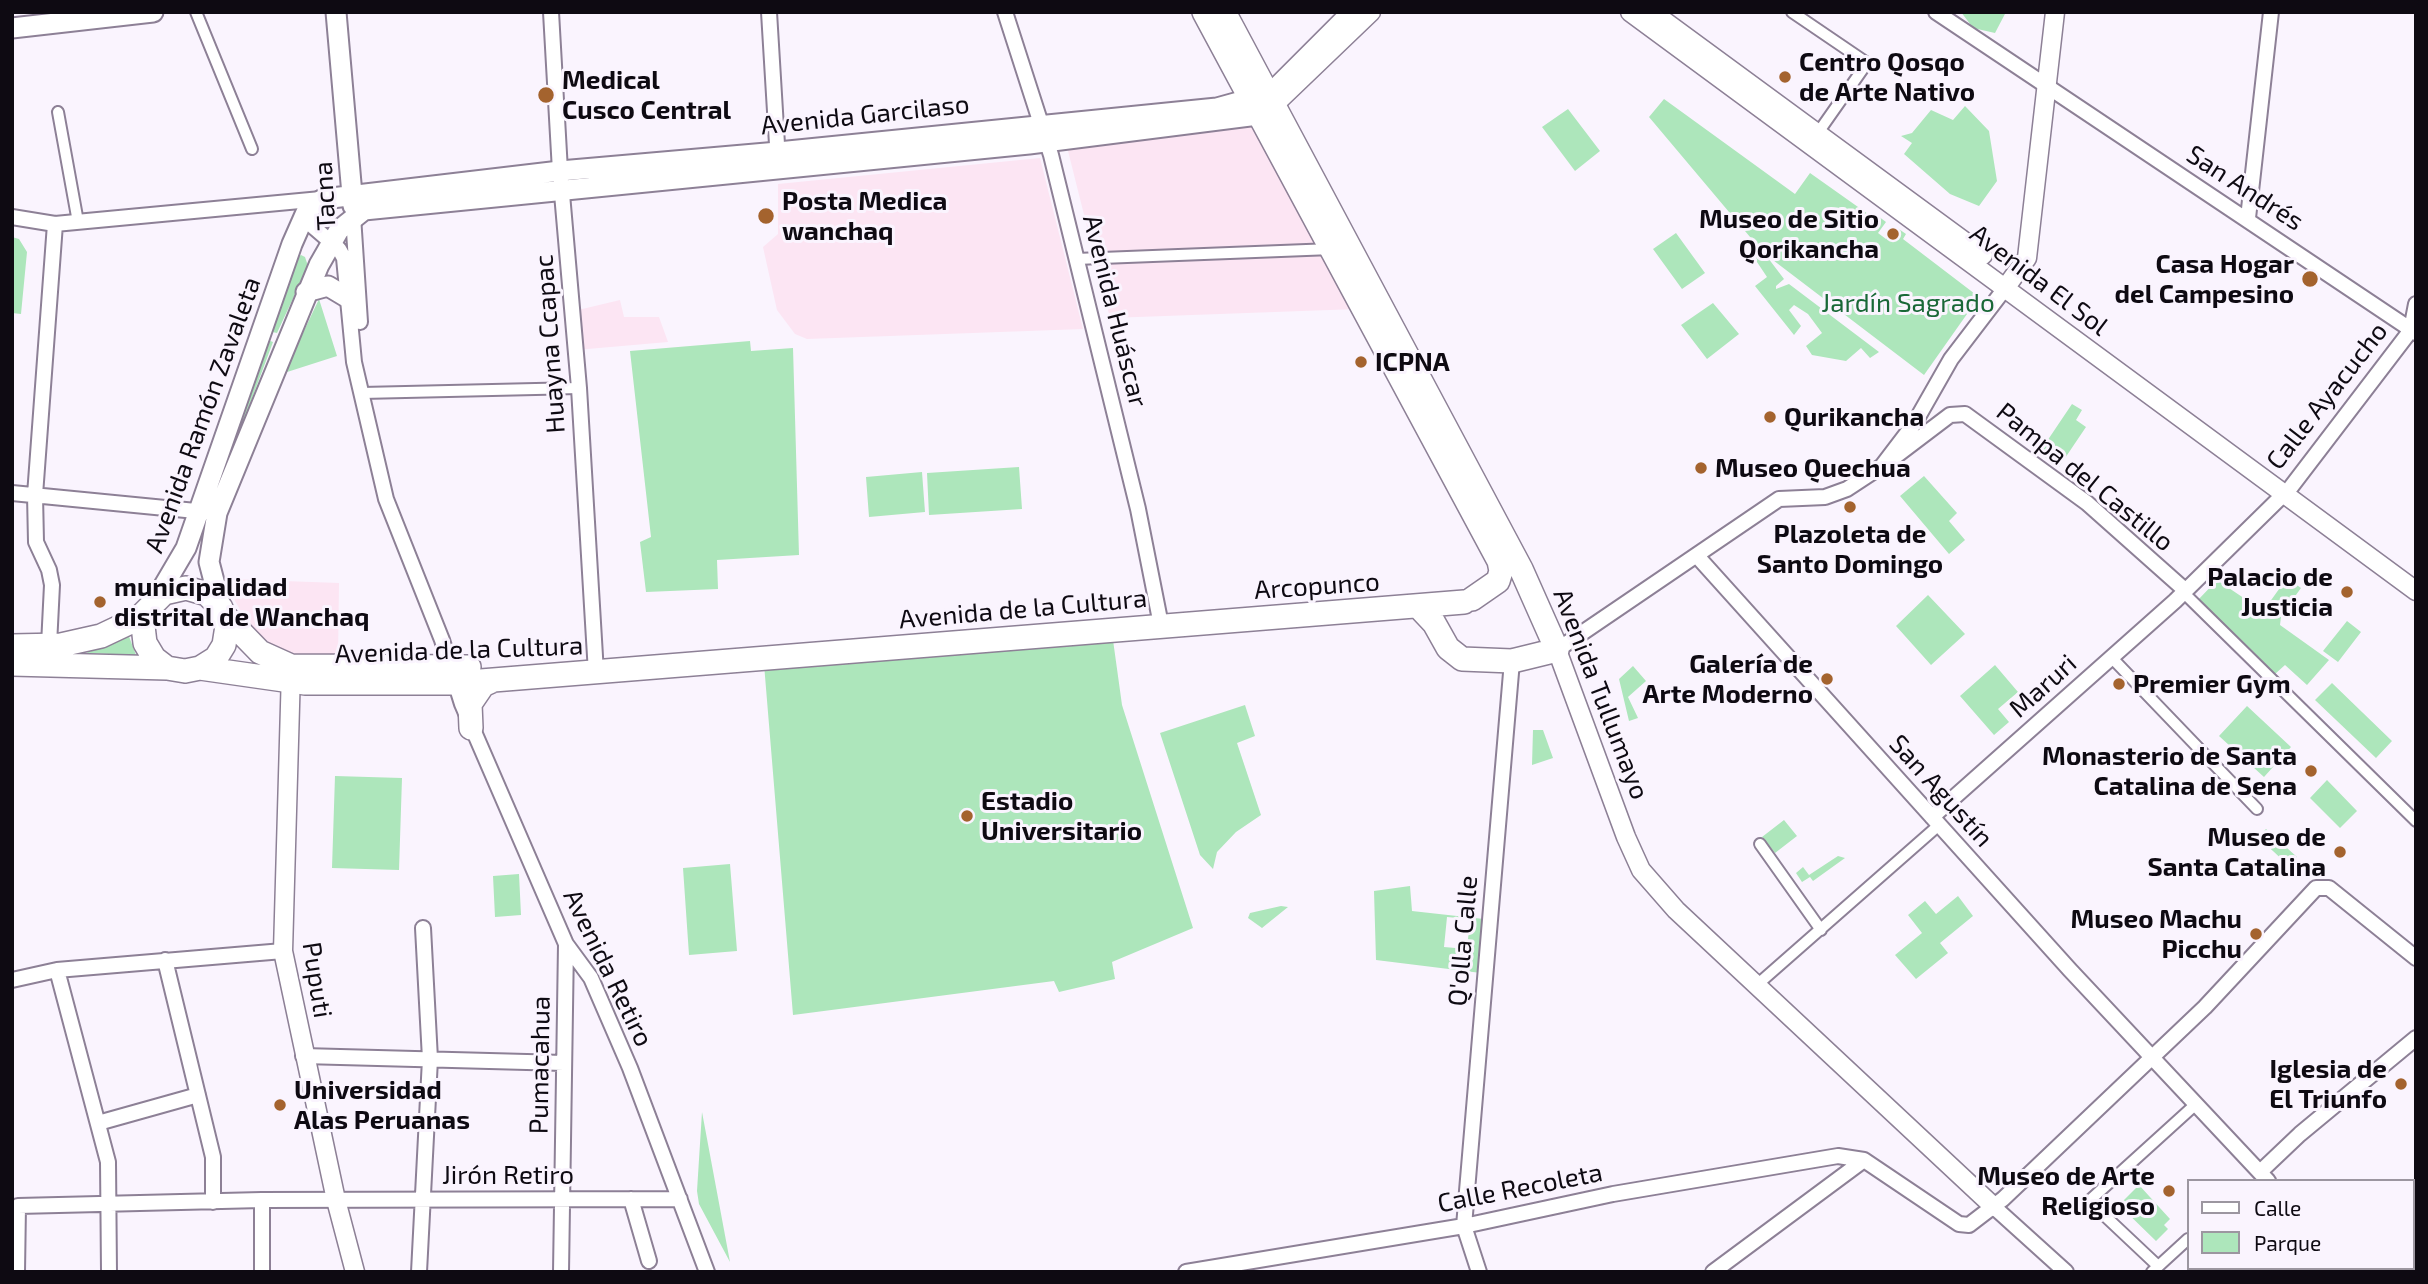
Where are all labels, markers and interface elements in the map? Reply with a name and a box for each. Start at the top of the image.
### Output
place label: Centro Qosqo de Arte Nativo [1799,46,1975,108]
place label: Medical Cusco Central [562,64,731,126]
marker: Centro Qosqo de Arte Nativo [1777,69,1793,85]
marker: Medical Cusco Central [536,85,556,105]
street label: Avenida Garcilaso [759,89,971,141]
street label: San Andrés [2181,139,2309,237]
street label: Tacna [308,161,342,231]
place label: Posta Medica wanchaq [782,185,947,246]
place label: Museo de Sitio Qorikancha [1699,203,1879,264]
marker: Posta Medica wanchaq [756,206,776,226]
street label: Avenida Huáscar [1076,212,1154,410]
street label: Avenida El Sol [1964,218,2114,342]
marker: Museo de Sitio Qorikancha [1885,226,1901,242]
place label: Casa Hogar del Campesino [2114,248,2294,310]
street label: Huayna Ccapac [528,253,572,435]
marker: Casa Hogar del Campesino [2300,269,2320,289]
street label: Avenida Ramón Zavaleta [139,273,267,557]
park label: Jardín Sagrado [1821,287,1995,319]
street label: Calle Ayacucho [2260,316,2394,476]
place label: ICPNA [1375,346,1450,378]
marker: ICPNA [1353,354,1369,370]
street label: Pampa del Castillo [1990,396,2180,558]
place label: Qurikancha [1784,401,1924,433]
marker: Qurikancha [1762,409,1778,425]
place label: Museo Quechua [1715,452,1911,484]
marker: Museo Quechua [1693,460,1709,476]
marker: Plazoleta de Santo Domingo [1842,499,1858,515]
place label: Plazoleta de Santo Domingo [1757,518,1943,580]
place label: Palacio de Justicia [2207,561,2333,622]
street label: Arcopunco [1253,566,1381,606]
place label: municipalidad distrital de Wanchaq [114,571,369,632]
street label: Avenida de la Cultura [898,583,1148,635]
street label: Avenida Tullumayo [1546,584,1656,804]
marker: Palacio de Justicia [2339,584,2355,600]
marker: municipalidad distrital de Wanchaq [92,594,108,610]
street label: Avenida de la Cultura [334,630,584,670]
place label: Galería de Arte Moderno [1643,648,1813,710]
street label: Maruri [2003,648,2083,724]
place label: Premier Gym [2133,668,2291,700]
marker: Galería de Arte Moderno [1819,671,1835,687]
marker: Premier Gym [2111,676,2127,692]
street label: San Agustín [1883,729,1999,853]
place label: Monasterio de Santa Catalina de Sena [2042,740,2297,802]
marker: Monasterio de Santa Catalina de Sena [2303,763,2319,779]
place label: Estadio Universitario [981,785,1142,846]
marker: Estadio Universitario [959,808,975,824]
place label: Museo de Santa Catalina [2147,821,2326,882]
marker: Museo de Santa Catalina [2332,844,2348,860]
street label: Q'olla Calle [1442,874,1484,1008]
street label: Avenida Retiro [557,884,659,1052]
place label: Museo Machu Picchu [2070,903,2242,964]
marker: Museo Machu Picchu [2248,926,2264,942]
street label: Puputi [296,940,338,1020]
street label: Pumacahua [523,996,557,1134]
place label: Iglesia de El Triunfo [2269,1053,2387,1114]
place label: Universidad Alas Peruanas [294,1074,470,1136]
marker: Iglesia de El Triunfo [2393,1076,2409,1092]
marker: Universidad Alas Peruanas [272,1097,288,1113]
street label: Calle Recoleta [1435,1157,1605,1219]
street label: Jirón Retiro [442,1159,574,1191]
place label: Museo de Arte Religioso [1977,1160,2155,1222]
legend [2186,1179,2414,1270]
marker: Museo de Arte Religioso [2161,1183,2177,1199]
text: Calle [2254,1195,2301,1220]
text: Parque [2254,1230,2321,1255]

